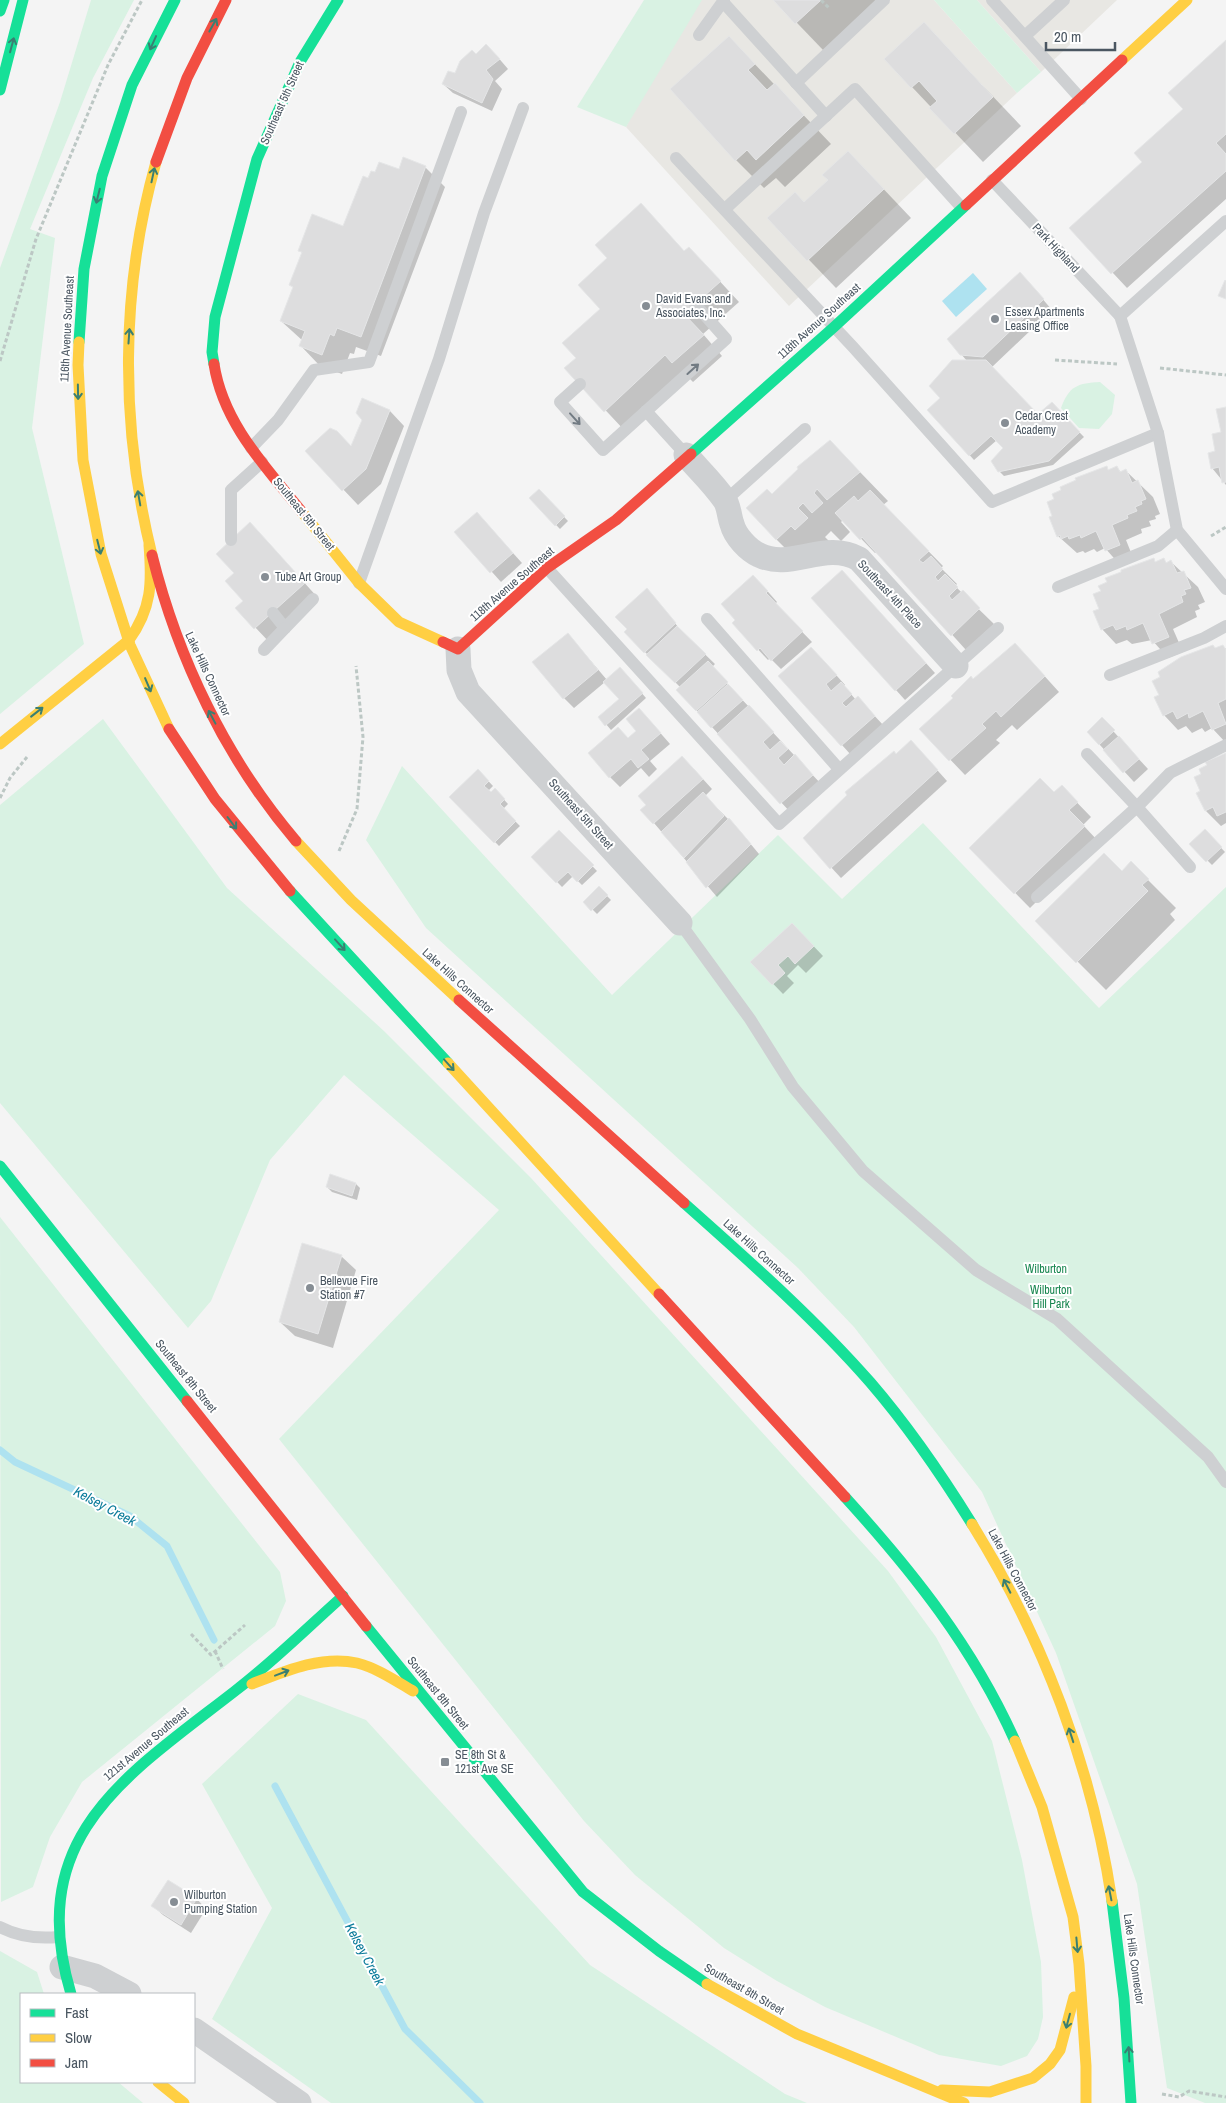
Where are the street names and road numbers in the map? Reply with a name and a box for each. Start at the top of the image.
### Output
street label: Southeast 5th Street [256,59,308,147]
street label: Park Highland [1029,220,1083,276]
street label: 116th Avenue Southeast [56,275,78,383]
street label: 118th Avenue Southeast [774,279,864,363]
street label: Southeast 5th Street [270,474,339,554]
street label: 118th Avenue Southeast [467,543,558,625]
street label: Southeast 4th Place [854,556,926,632]
street label: Lake Hills Connector [181,629,235,719]
street label: Southeast 5th Street [545,775,617,853]
street label: Lake Hills Connector [419,944,498,1018]
street label: Lake Hills Connector [720,1215,799,1289]
street label: Southeast 8th Street [152,1336,221,1416]
street label: Lake Hills Connector [984,1526,1042,1615]
street label: Southeast 8th Street [404,1653,473,1733]
street label: 121st Avenue Southeast [100,1703,192,1784]
street label: Lake Hills Connector [1120,1913,1148,2006]
street label: Southeast 8th Street [701,1960,787,2018]

